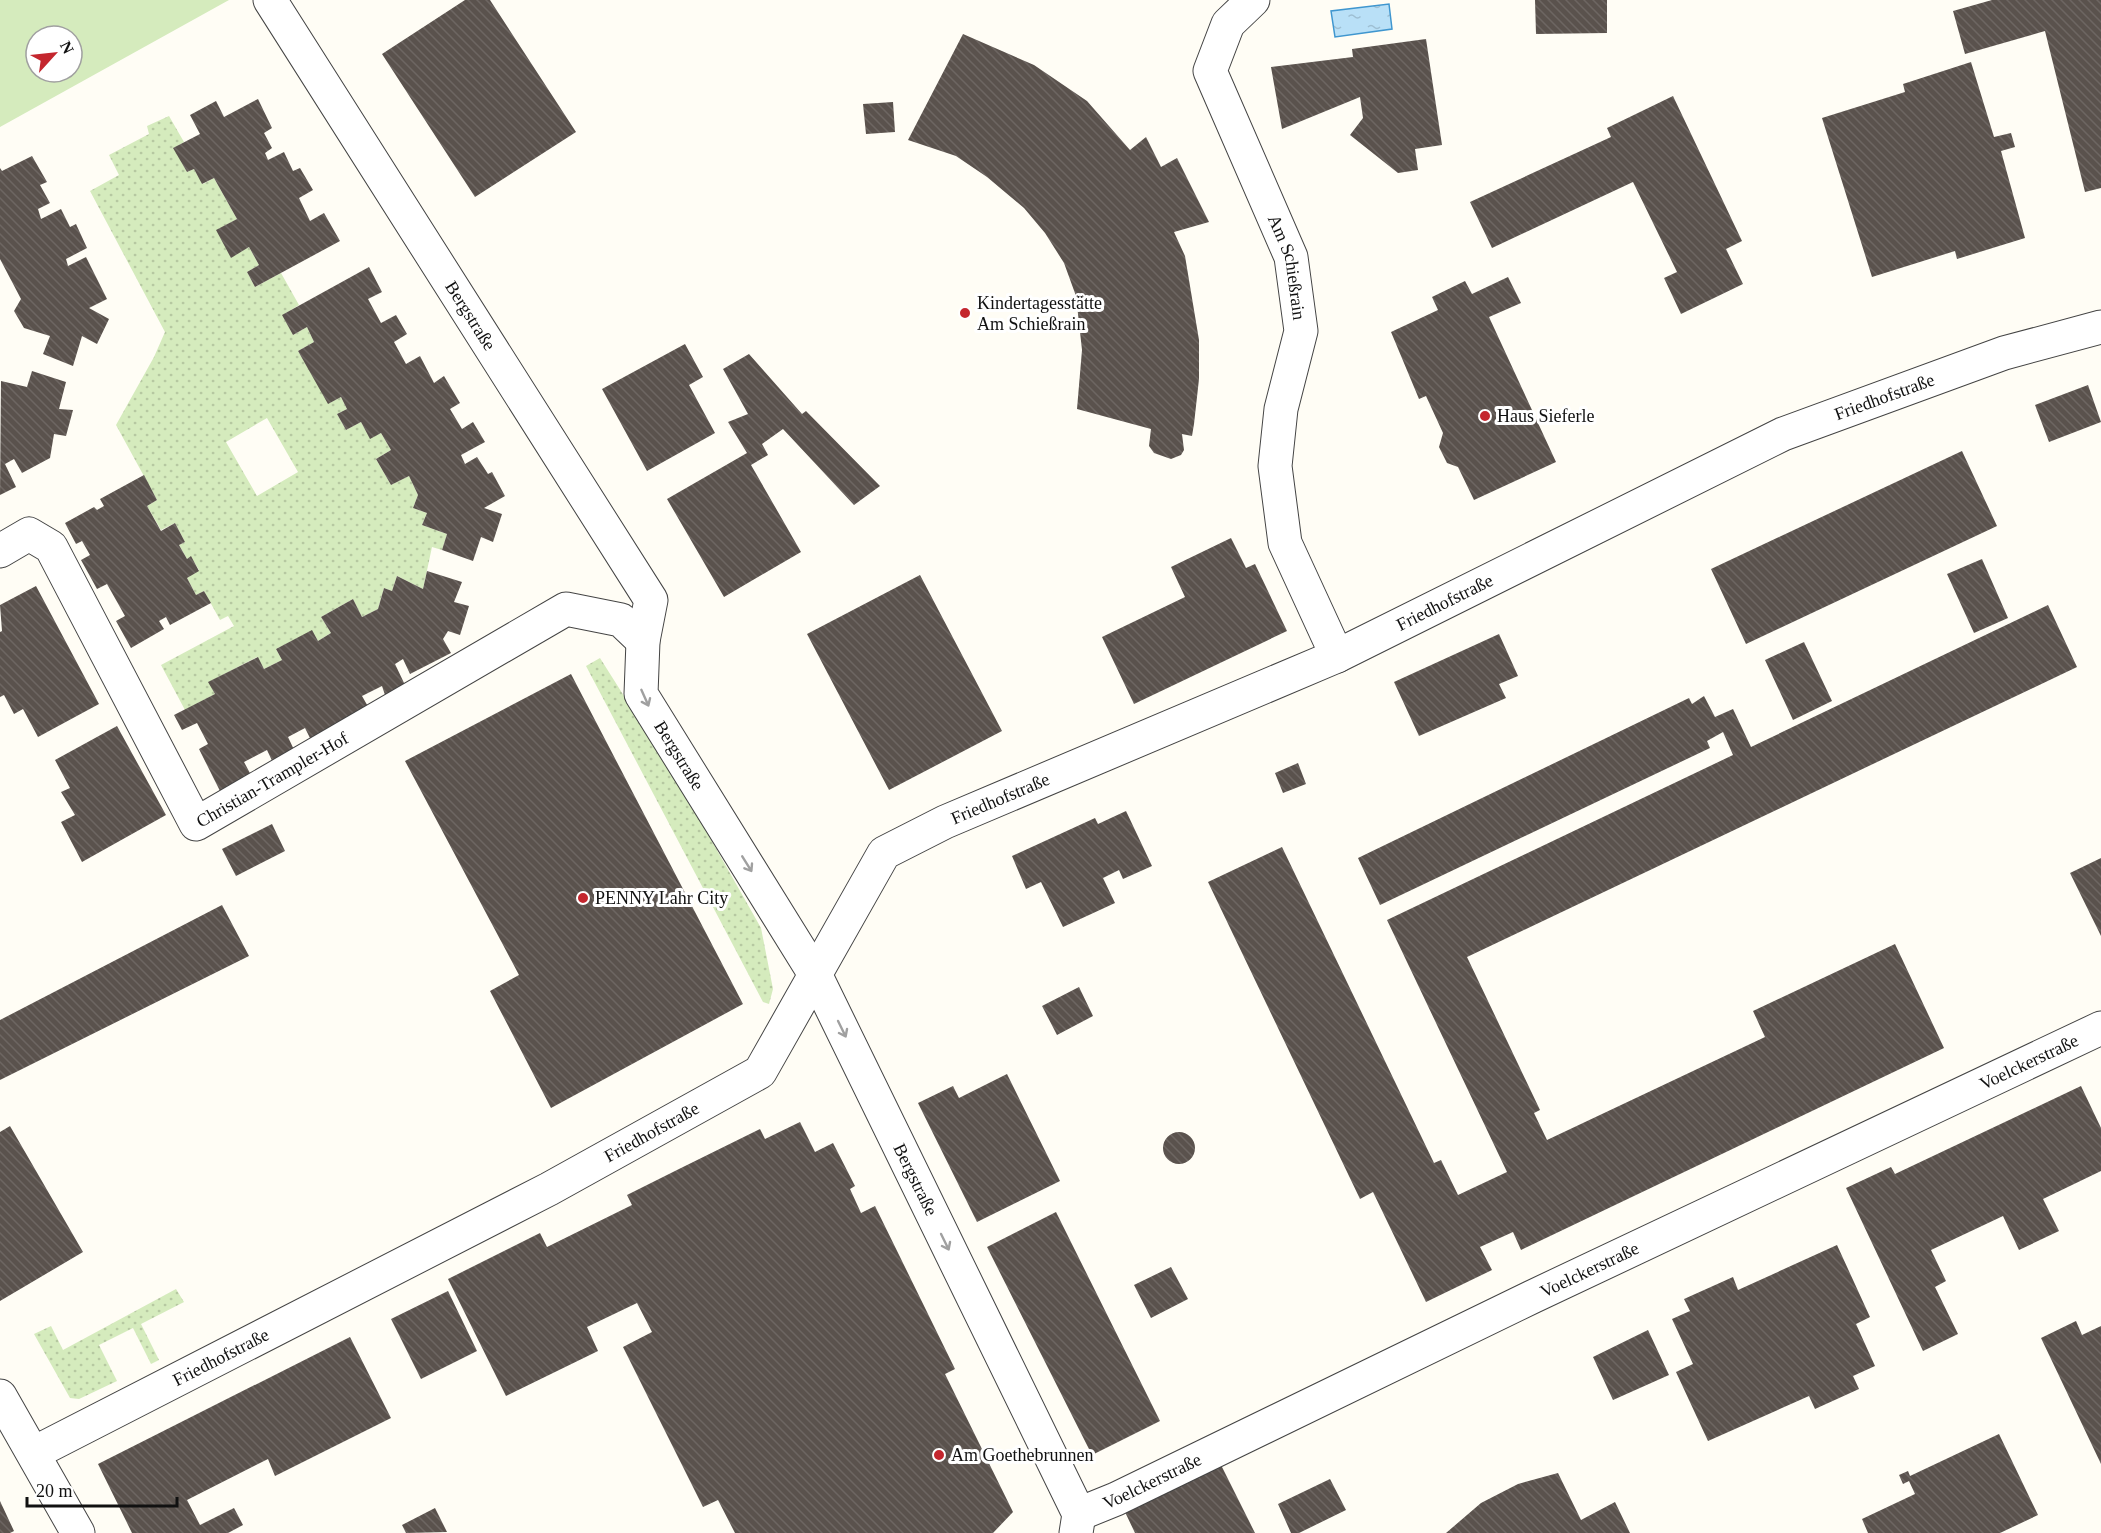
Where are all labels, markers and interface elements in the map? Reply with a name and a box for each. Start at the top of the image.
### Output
north arrow [24,24,84,84]
text: N [57,38,77,57]
street label: Am Schießrain [1264,212,1309,321]
street label: Bergstraße [441,278,500,354]
place label: Kindertagesstätte Am Schießrain [977,293,1102,334]
marker: Kindertagesstätte Am Schießrain [958,306,972,320]
street label: Friedhofstraße [1832,369,1937,424]
place label: Haus Sieferle [1497,406,1594,426]
marker: Haus Sieferle [1478,409,1492,423]
street label: Friedhofstraße [1393,570,1496,635]
one-way arrow [640,689,651,707]
street label: Bergstraße [650,717,708,794]
street label: Christian-Trampler-Hof [193,728,352,832]
street label: Friedhofstraße [948,769,1052,828]
one-way arrow [741,855,753,872]
place label: PENNY Lahr City [595,888,728,908]
marker: PENNY Lahr City [576,891,590,905]
one-way arrow [836,1019,848,1037]
street label: Voelckerstraße [1976,1030,2081,1094]
street label: Friedhofstraße [601,1098,702,1166]
street label: Bergstraße [889,1140,942,1219]
one-way arrow [939,1233,951,1251]
street label: Voelckerstraße [1537,1238,1642,1302]
street label: Friedhofstraße [170,1324,272,1390]
place label: Am Goethebrunnen [951,1445,1093,1465]
marker: Am Goethebrunnen [932,1448,946,1462]
street label: Voelckerstraße [1100,1449,1204,1513]
scale bar [27,1470,177,1508]
text: 20 m [36,1481,73,1501]

